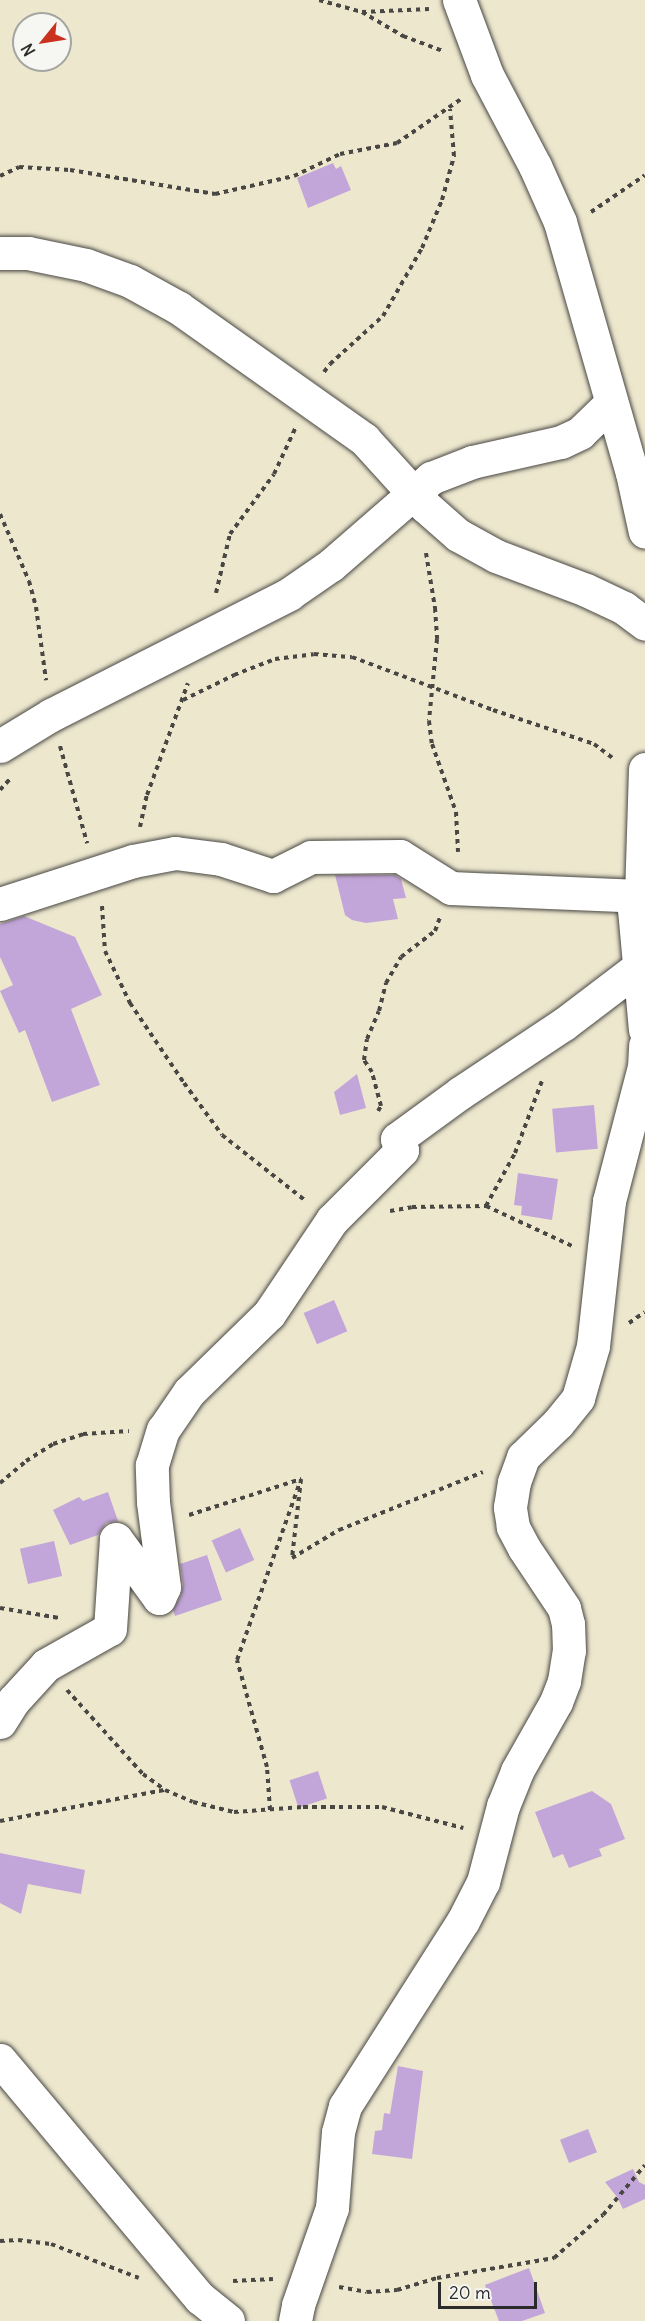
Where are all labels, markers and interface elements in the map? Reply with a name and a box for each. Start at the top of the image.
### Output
north arrow [12,12,72,72]
text: N [17,40,40,60]
scale bar [441,2270,540,2308]
text: 20 m [449,2281,491,2304]

